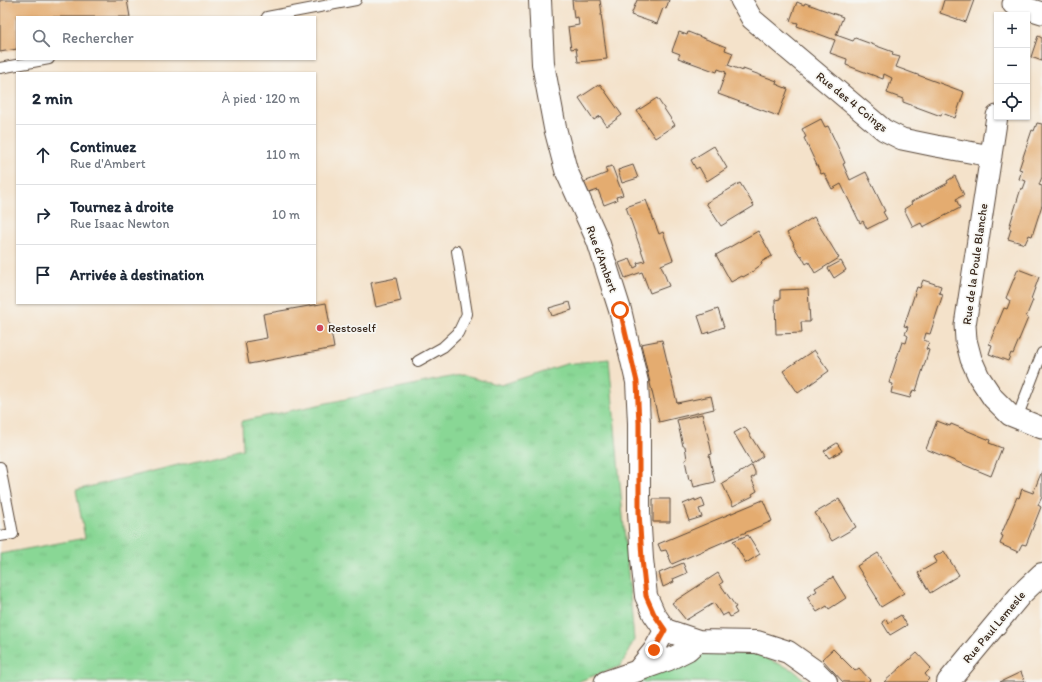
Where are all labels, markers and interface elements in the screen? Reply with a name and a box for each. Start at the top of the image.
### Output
map controls [994,12,1030,120]
button: + [994,12,1030,48]
search box [16,16,316,60]
icon: search [30,27,52,49]
text: Rechercher [62,29,134,47]
button: − [994,48,1030,84]
street label: Rue des 4 Coings [813,69,891,135]
button: locate [994,84,1030,120]
text: 2 min [32,88,72,108]
text: À pied · 120 m [222,91,300,106]
text: Continuez [70,138,136,156]
icon: ahead [32,144,54,166]
text: 110 m [266,147,300,162]
text: Rue d'Ambert [70,156,146,171]
text: Tournez à droite [70,198,174,216]
street label: Rue de la Poule Blanche [960,202,990,326]
icon: right [32,204,54,226]
text: 10 m [272,207,300,222]
text: Rue Isaac Newton [70,216,169,231]
street label: Rue d'Ambert [583,224,621,295]
icon: arrive [32,264,54,286]
text: Arrivée à destination [70,266,204,284]
route start [611,301,629,319]
place label: Restoself [328,321,376,335]
marker: Restoself [315,323,325,333]
street label: Rue Paul Lemesle [960,588,1028,666]
route end [645,641,663,659]

